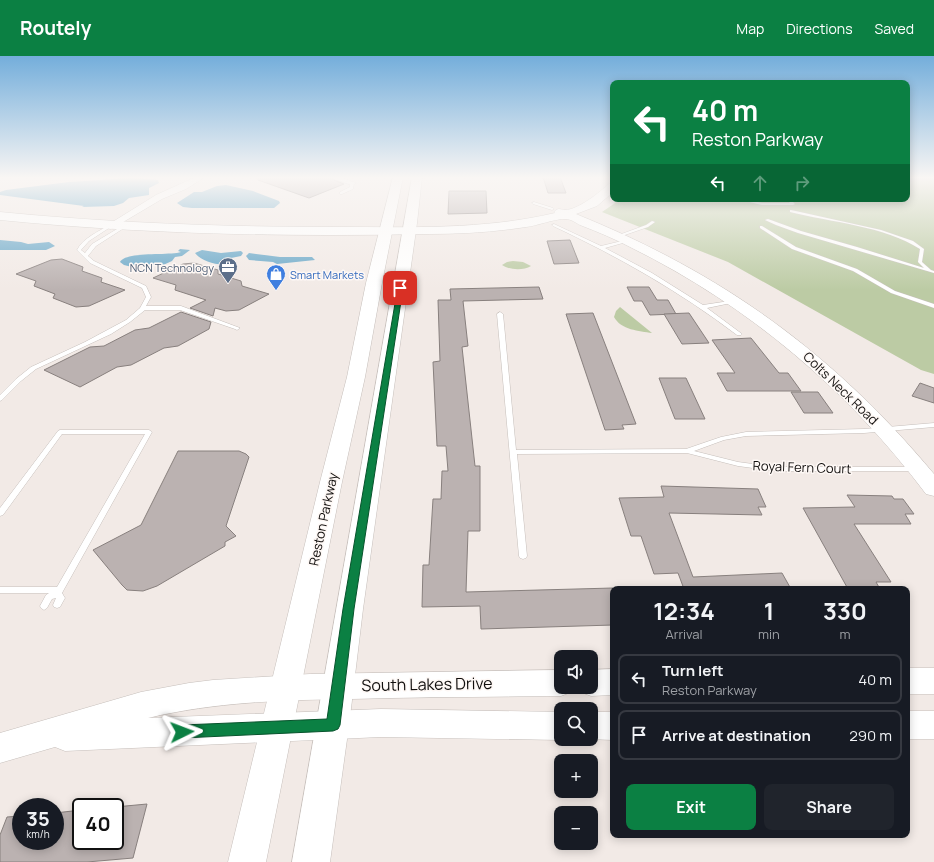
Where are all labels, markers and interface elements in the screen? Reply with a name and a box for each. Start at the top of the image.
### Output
text: Routely [20,15,91,41]
text: Map [736,19,764,38]
text: Directions [786,19,853,38]
text: Saved [875,19,914,38]
text: 40 m [692,91,758,129]
icon: left [626,96,678,148]
text: Reston Parkway [692,127,823,151]
icon: left [707,172,729,194]
icon: ahead [749,172,771,194]
icon: right [791,172,813,194]
office icon: NCN Technology [217,256,239,284]
place label: NCN Technology [130,260,214,275]
shop icon: Smart Markets [265,263,287,291]
place label: Smart Markets [290,267,364,282]
pin [383,271,417,305]
icon: arrive [389,277,411,299]
street label: Colts Neck Road [799,347,883,429]
street label: Royal Fern Court [752,456,852,478]
street label: Reston Parkway [304,471,342,567]
text: 12:34 [653,594,715,627]
text: 1 [764,594,774,627]
text: 330 [823,594,867,627]
text: Arrival [665,625,703,643]
text: min [758,625,780,643]
text: m [839,625,850,643]
map controls [554,650,598,850]
button: sound [554,650,598,694]
text: Turn left [662,660,724,681]
icon: left [628,668,650,690]
text: 40 m [858,669,892,690]
street label: South Lakes Drive [361,672,493,696]
text: Reston Parkway [662,681,757,699]
button: search [554,702,598,746]
position arrow [161,711,203,753]
icon: arrive [628,724,650,746]
text: Arrive at destination [662,725,811,746]
text: 290 m [849,725,892,746]
button: + [554,754,598,798]
button: Exit [626,784,756,830]
button: Share [764,784,894,830]
speed limit sign: 40 [72,798,124,850]
text: 35 [26,805,50,832]
button: − [554,806,598,850]
text: km/h [26,827,50,841]

